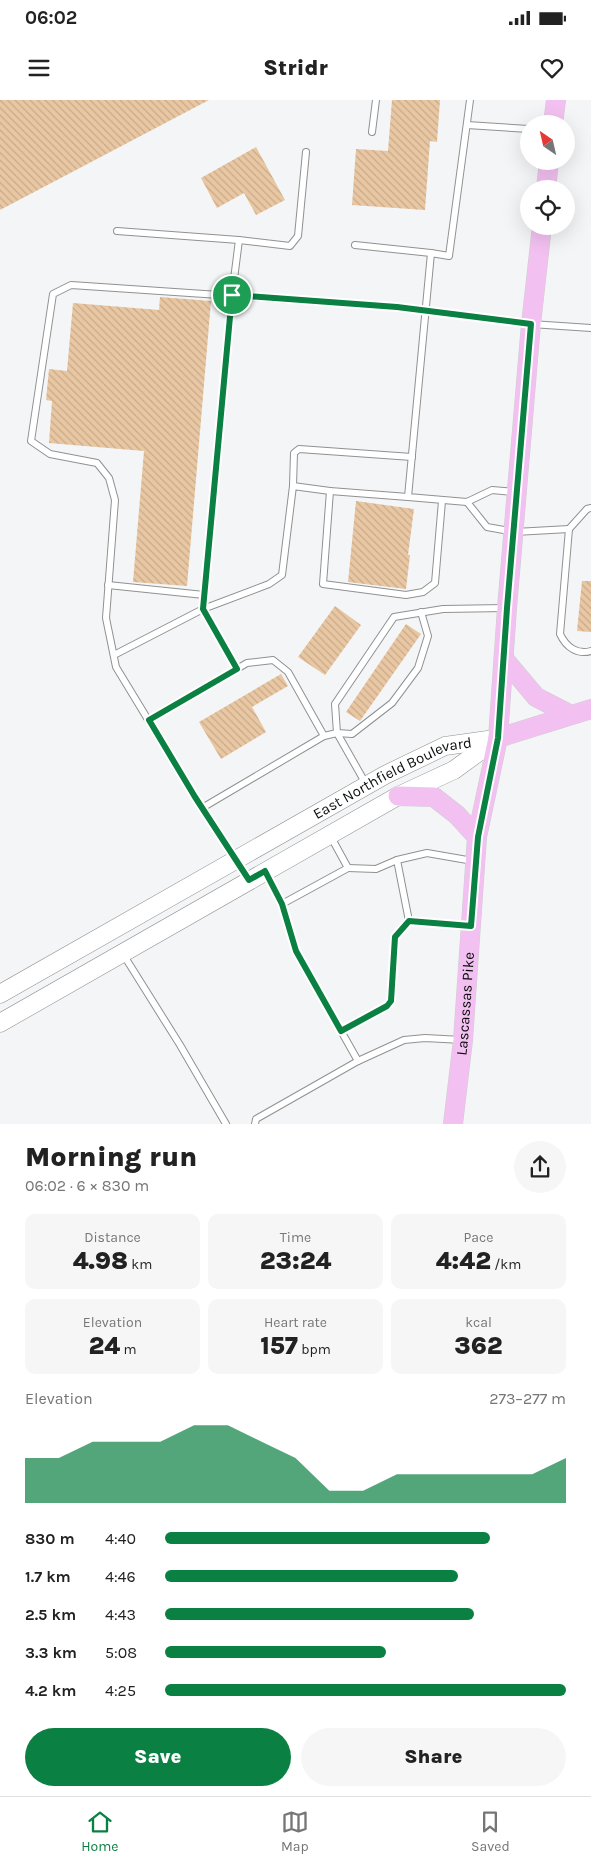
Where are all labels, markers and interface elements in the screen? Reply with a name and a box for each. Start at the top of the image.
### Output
text: 06:02 [25,7,77,29]
icon: menu [25,54,53,82]
icon: heart [538,54,566,82]
text: Stridr [263,55,328,81]
north arrow [520,115,575,170]
map controls [520,115,575,235]
button: locate [520,180,575,235]
pin [211,274,253,316]
icon: arrive [218,281,246,309]
street label: East Northfield Boulevard [310,733,473,823]
street label: Lascassas Pike [452,951,478,1056]
text: Morning run [25,1140,197,1173]
button: share [514,1141,566,1193]
text: 06:02 · 6 × 830 m [25,1176,149,1195]
text: Distance [84,1229,141,1246]
text: Time [280,1229,311,1246]
text: Pace [464,1229,493,1246]
text: 4.98 [73,1246,128,1275]
text: 23:24 [260,1246,331,1275]
text: 4:42 [436,1246,491,1275]
text: km [128,1256,152,1273]
text: /km [491,1256,521,1273]
text: Elevation [83,1314,142,1331]
text: Heart rate [264,1314,327,1331]
text: kcal [465,1314,492,1331]
text: 24 [88,1331,120,1360]
text: 157 [260,1331,298,1360]
text: 362 [454,1331,503,1360]
text: m [120,1341,137,1358]
text: bpm [298,1341,331,1358]
text: Elevation [25,1389,93,1408]
text: 273–277 m [489,1389,566,1408]
text: 830 m [25,1529,75,1548]
text: 4:40 [105,1529,136,1548]
text: 1.7 km [25,1567,71,1586]
text: 4:46 [105,1567,136,1586]
text: 2.5 km [25,1605,76,1624]
text: 4:43 [105,1605,136,1624]
text: 3.3 km [25,1643,77,1662]
text: 5:08 [105,1643,137,1662]
text: 4.2 km [25,1681,76,1700]
text: 4:25 [105,1681,136,1700]
button: Save [25,1728,291,1786]
button: Share [301,1728,566,1786]
tab: Home [81,1808,118,1855]
tab: Map [281,1808,309,1855]
tab: Saved [471,1808,510,1855]

